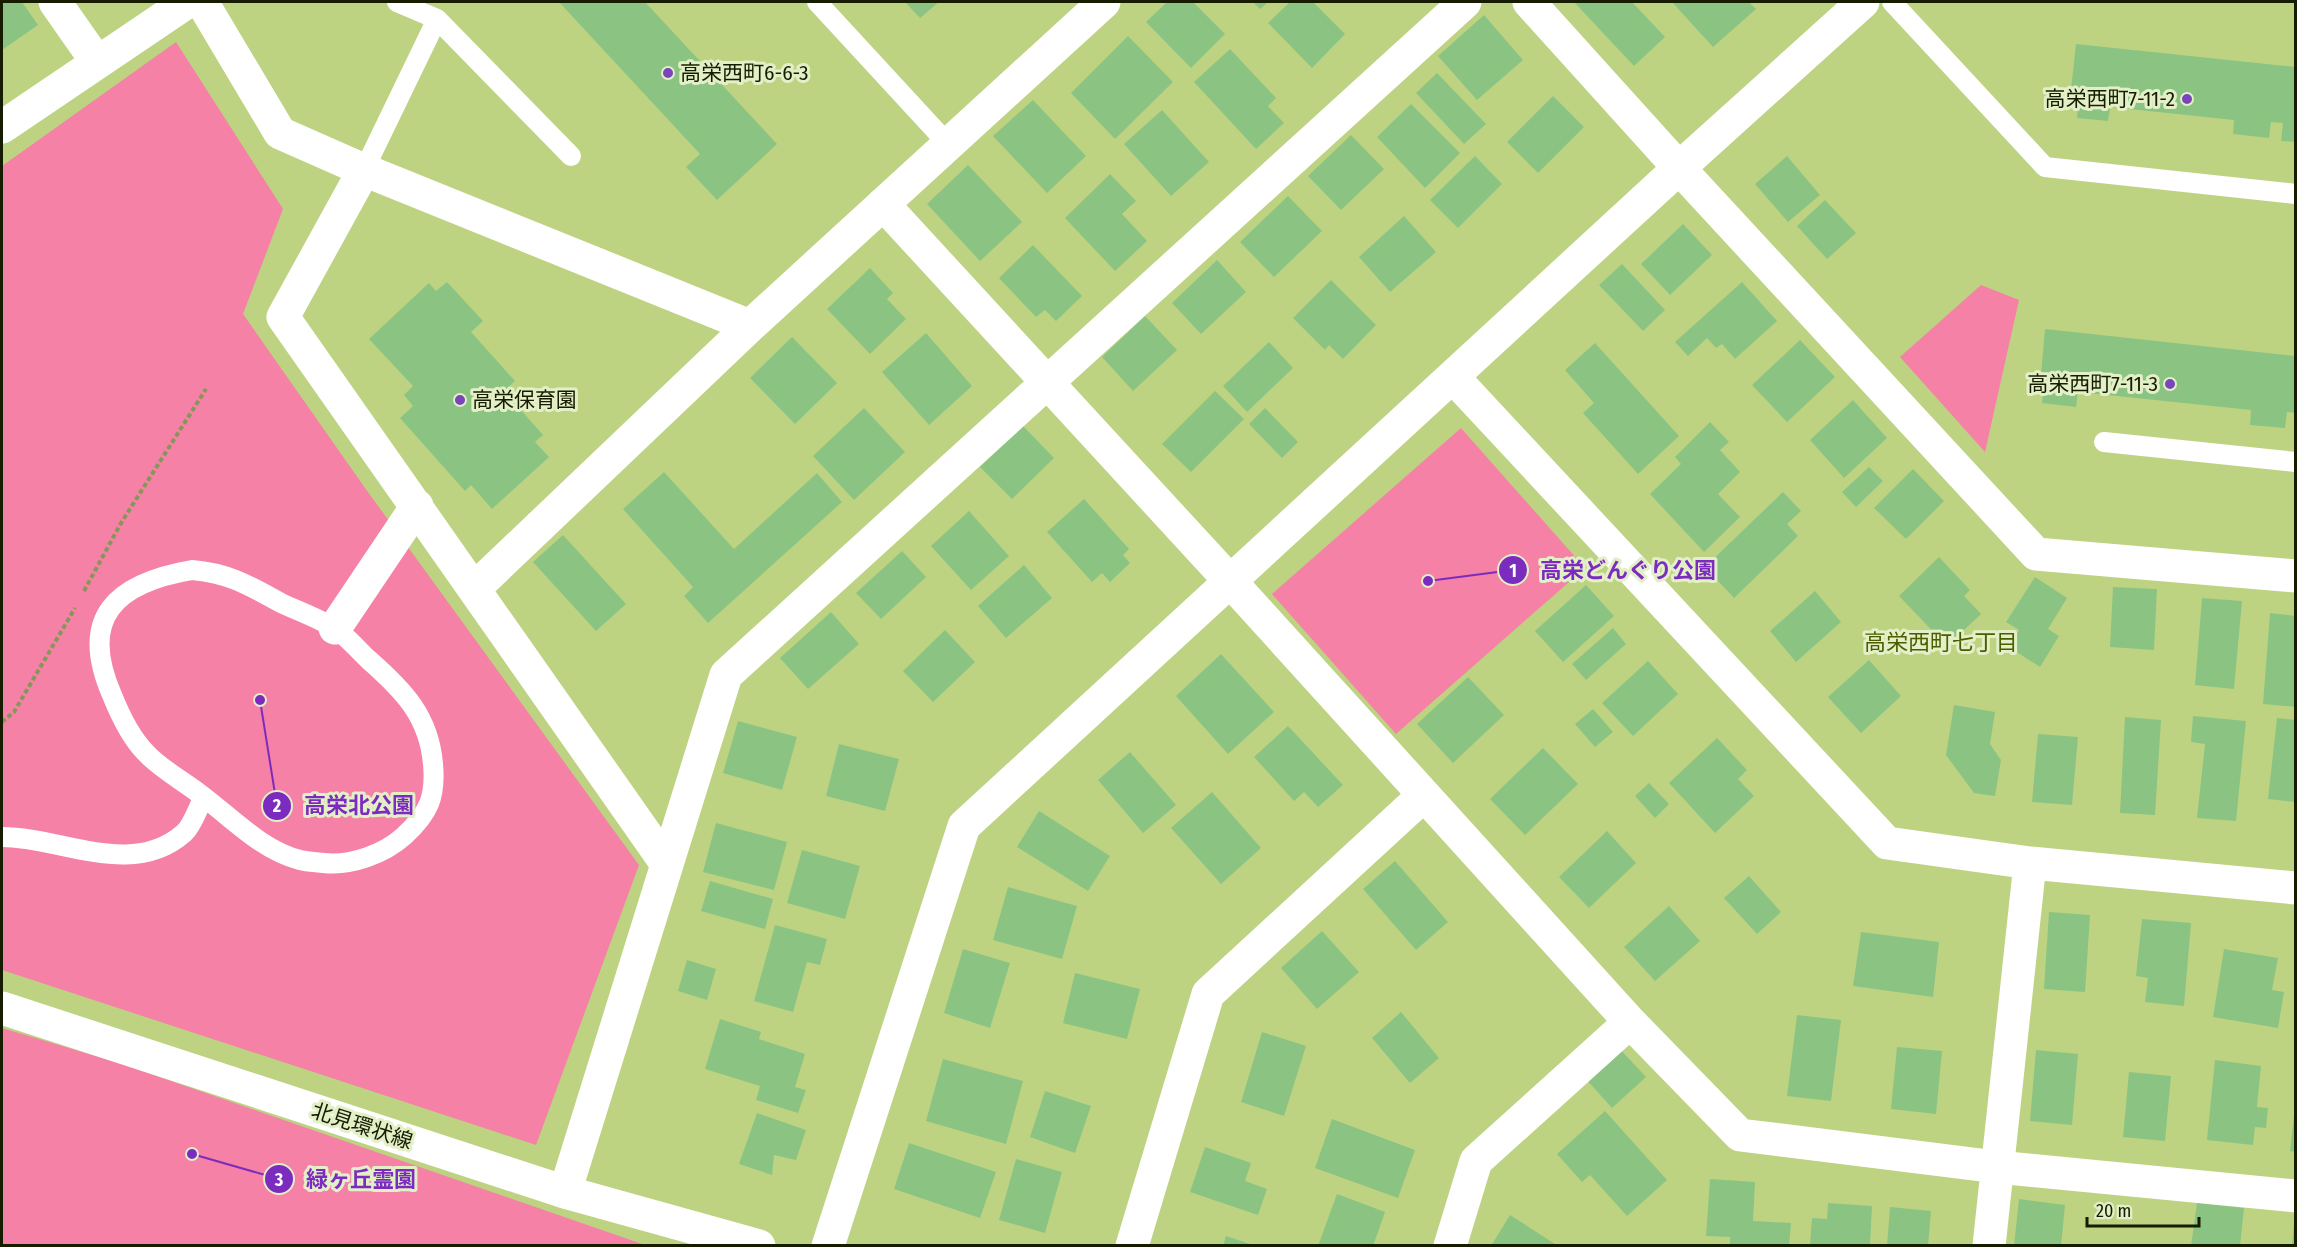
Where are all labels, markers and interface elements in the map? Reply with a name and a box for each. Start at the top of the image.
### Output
place label: 高栄西町6-6-3 [680,60,809,86]
marker: 高栄西町6-6-3 [661,66,675,80]
place label: 高栄西町7-11-2 [2044,86,2175,112]
marker: 高栄西町7-11-2 [2180,92,2194,106]
place label: 高栄西町7-11-3 [2027,371,2158,397]
marker: 高栄西町7-11-3 [2163,377,2177,391]
place label: 高栄保育園 [472,387,577,413]
marker: 高栄保育園 [453,393,467,407]
callout: 高栄どんぐり公園 [1498,550,1728,590]
text: 高栄どんぐり公園 [1540,557,1716,584]
text: 1 [1509,560,1517,582]
district label: 高栄西町七丁目 [1864,629,2018,656]
callout: 高栄北公園 [262,786,426,826]
text: 高栄北公園 [304,792,414,819]
text: 2 [272,795,281,817]
street label: 北見環状線 [308,1097,416,1155]
callout: 緑ヶ丘霊園 [264,1159,428,1199]
text: 緑ヶ丘霊園 [306,1166,416,1193]
text: 3 [274,1169,284,1191]
scale bar [2087,1190,2200,1228]
text: 20 m [2096,1200,2131,1222]

